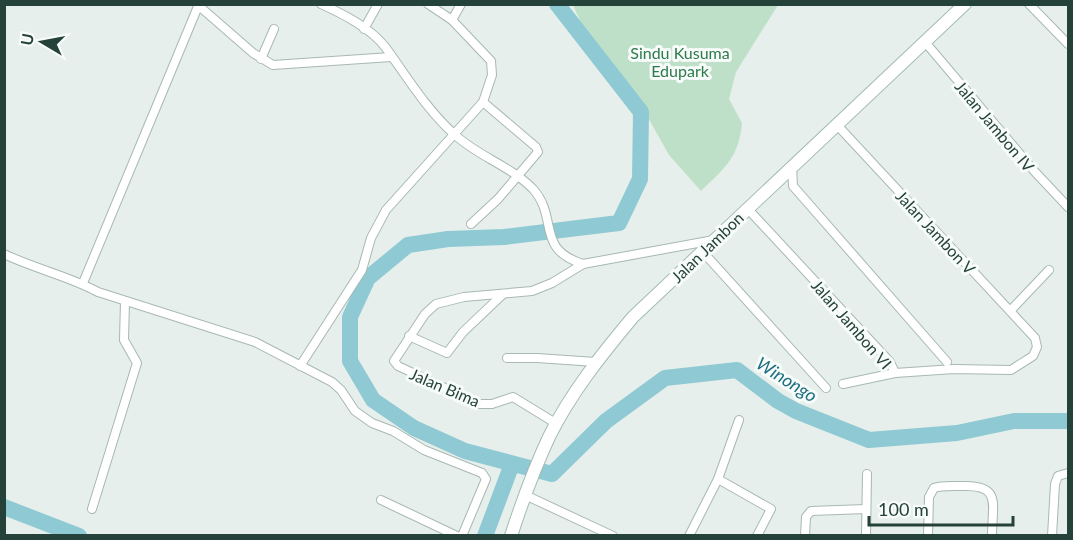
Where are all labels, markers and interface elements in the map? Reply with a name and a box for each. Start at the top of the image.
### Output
north arrow [12,12,72,72]
text: U [16,32,37,47]
park label: Sindu Kusuma Edupark [630,43,730,80]
street label: Jalan Jambon IV [952,77,1039,175]
street label: Jalan Jambon V [892,186,980,278]
street label: Jalan Jambon [667,208,747,286]
street label: Jalan Jambon VI [808,275,896,373]
water label: Winongo [753,352,821,406]
street label: Jalan Bima [407,364,483,410]
scale bar [869,489,1013,527]
text: 100 m [878,498,929,520]

